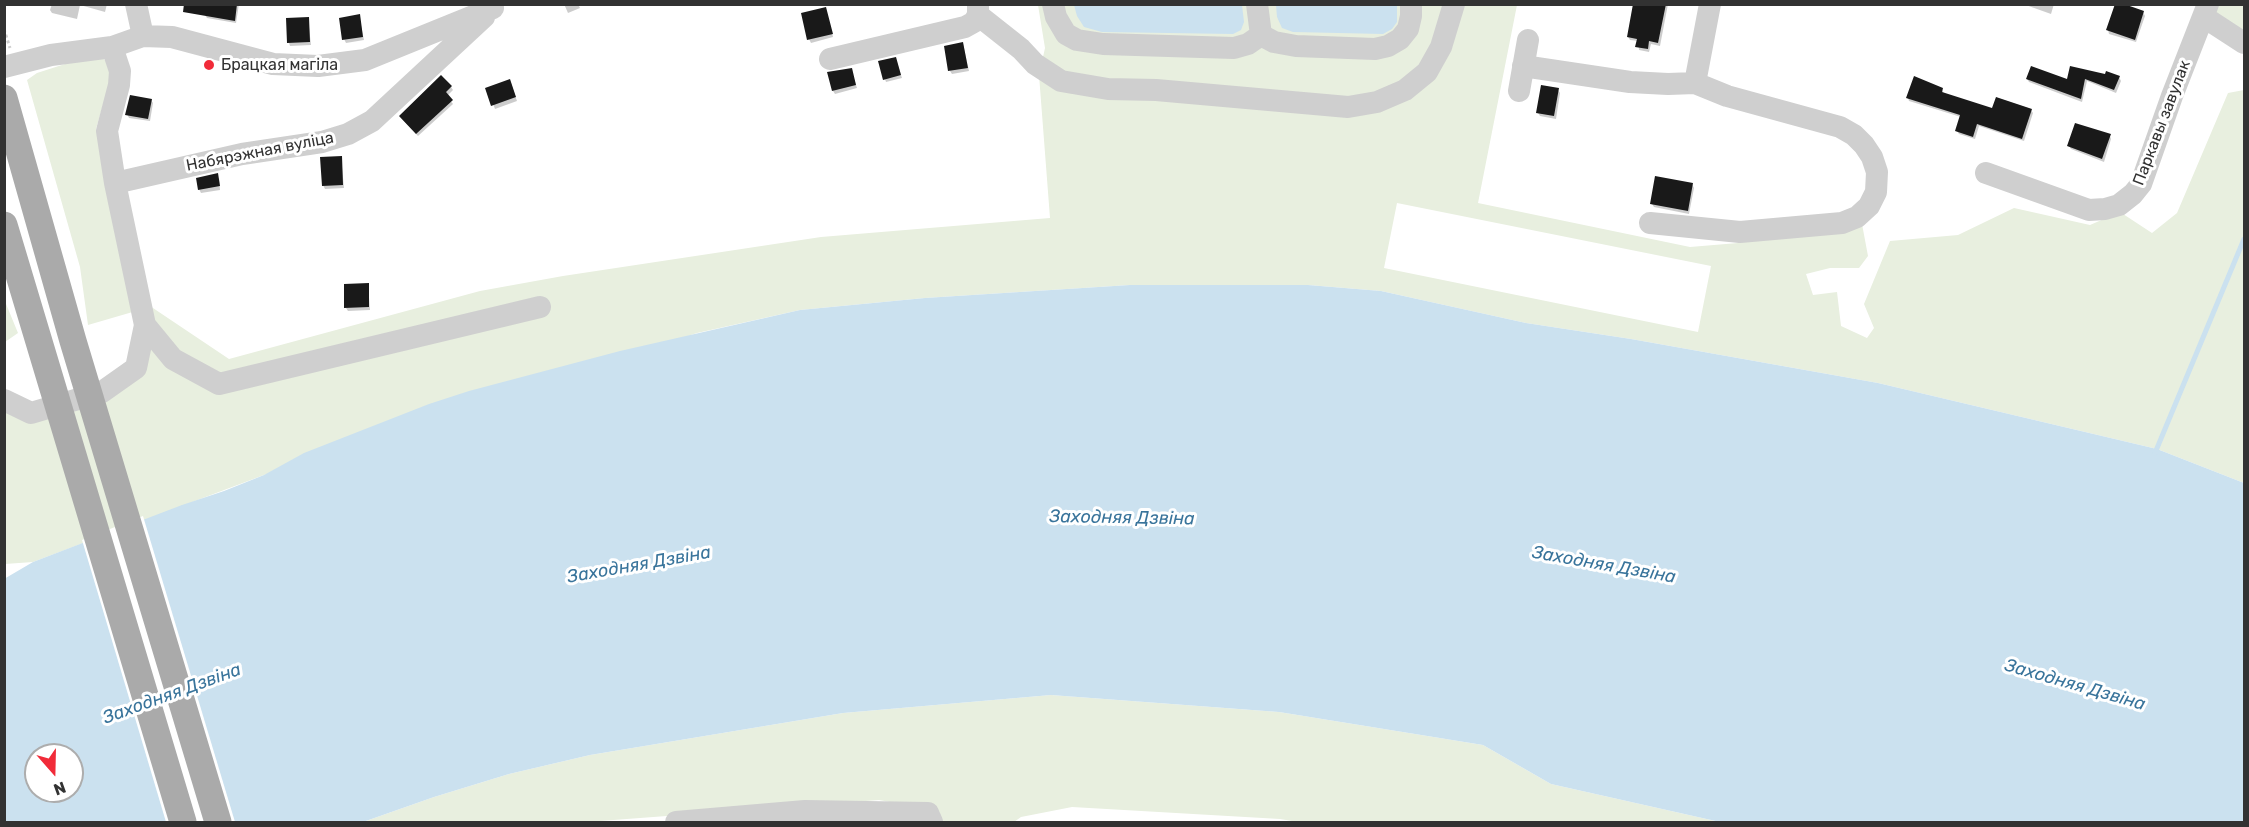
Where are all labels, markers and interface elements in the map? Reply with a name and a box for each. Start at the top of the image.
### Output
place label: Брацкая магіла [221,55,338,75]
marker: Брацкая магіла [202,58,216,72]
street label: Паркавы завулак [2129,58,2195,188]
street label: Набярэжная вуліца [185,128,335,176]
water label: Заходняя Дзвіна [1049,506,1195,530]
water label: Заходняя Дзвіна [566,542,712,588]
water label: Заходняя Дзвіна [1531,542,1677,588]
water label: Заходняя Дзвіна [2002,655,2148,715]
water label: Заходняя Дзвіна [100,659,244,729]
north arrow [24,743,84,803]
text: N [51,778,68,799]

